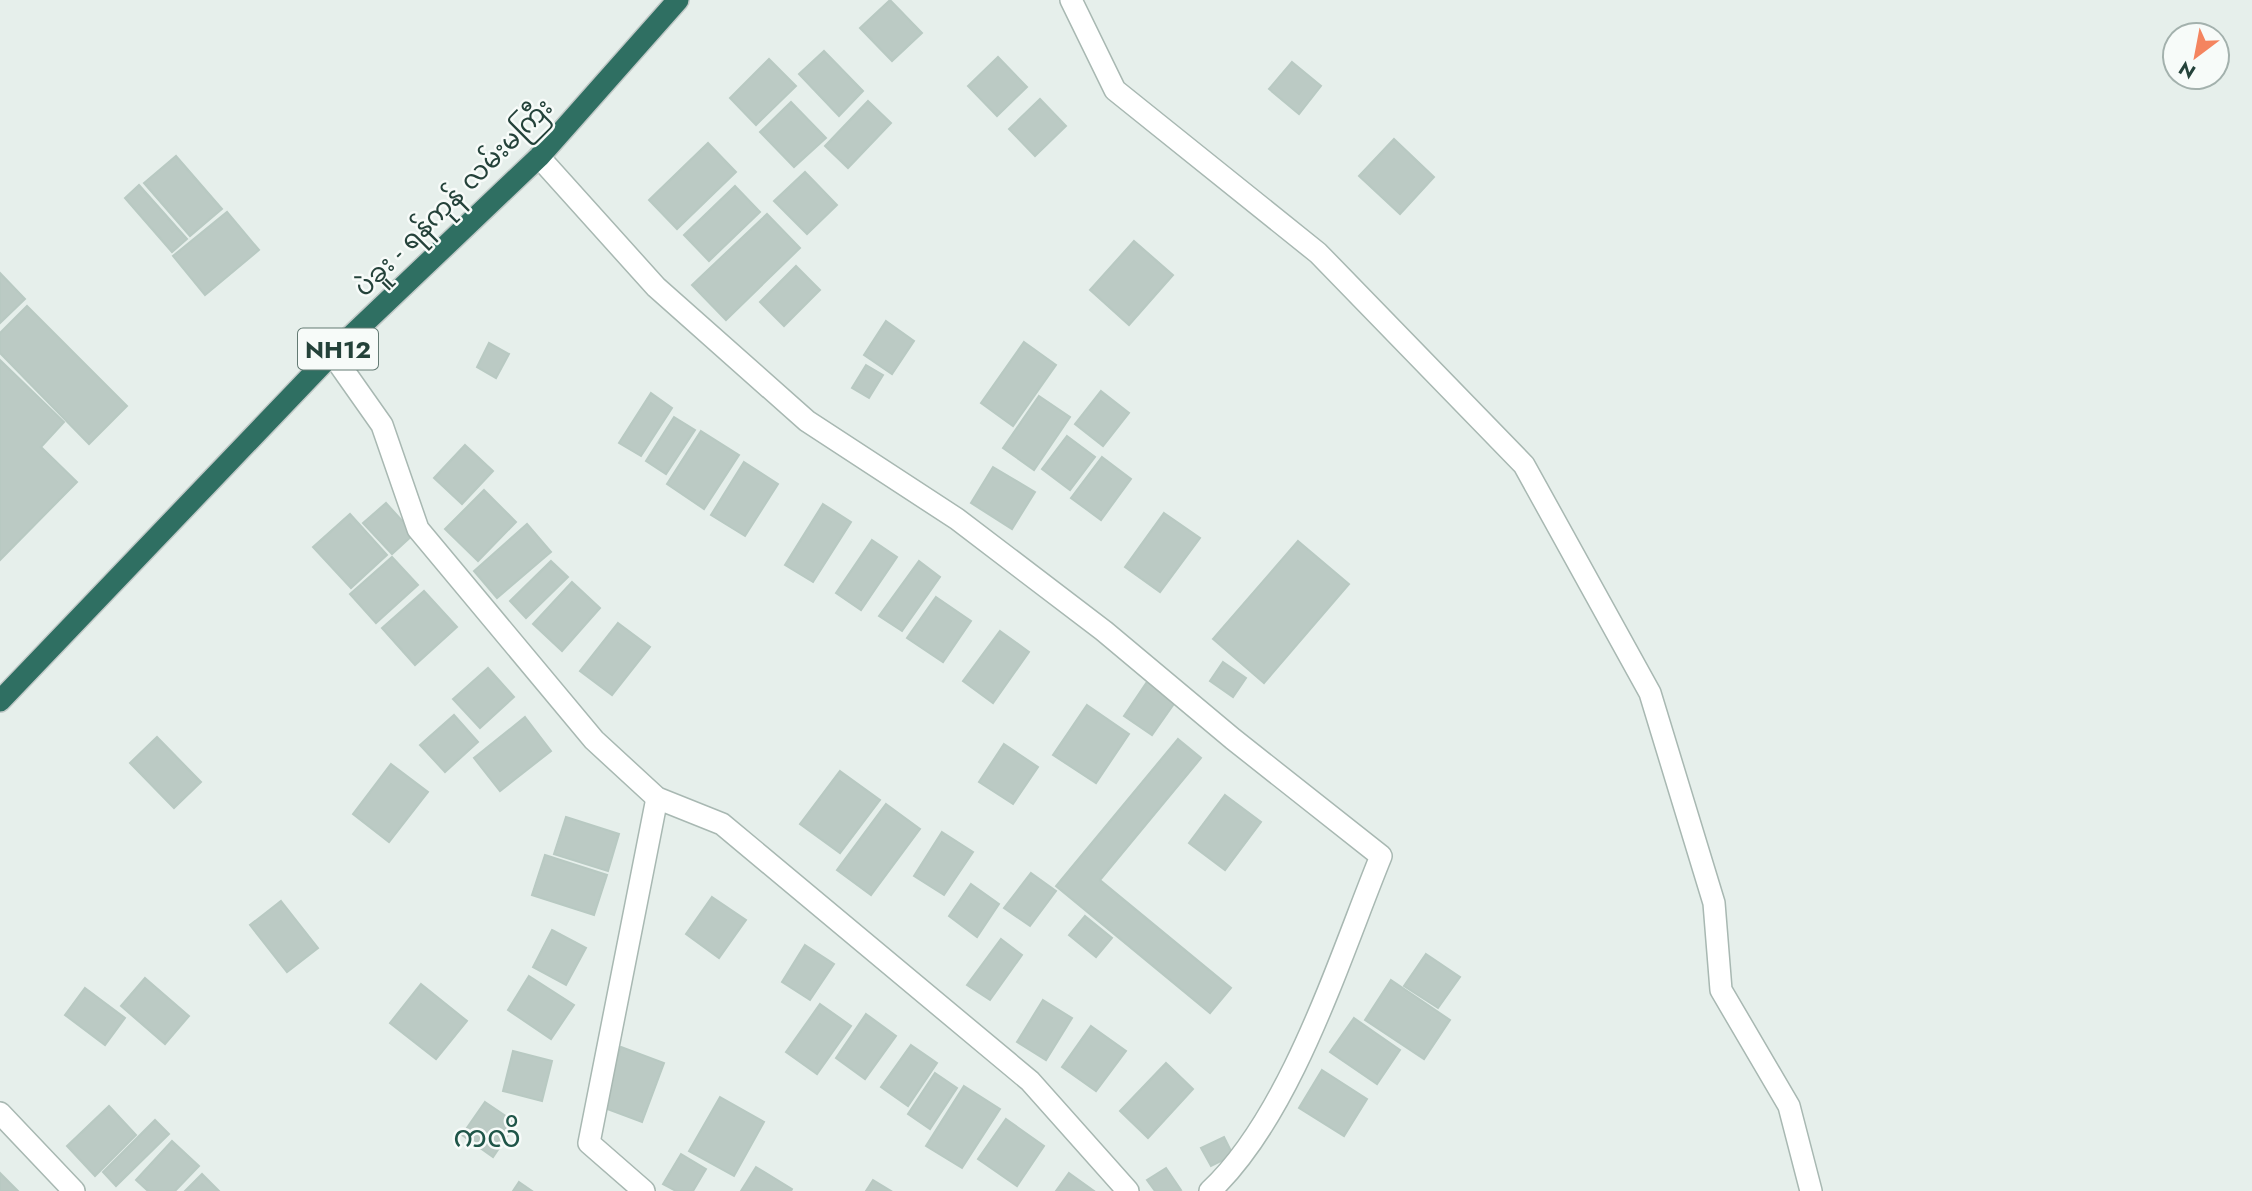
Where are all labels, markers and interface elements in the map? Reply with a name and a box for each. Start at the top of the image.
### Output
north arrow [2161,21,2231,91]
text: N [2174,55,2201,85]
street label: ပဲခူး - ရန်ကုန် လမ်းမကြီး [345,89,562,306]
road number: NH12 [298,328,378,370]
district label: ကလိ [453,1115,521,1158]

